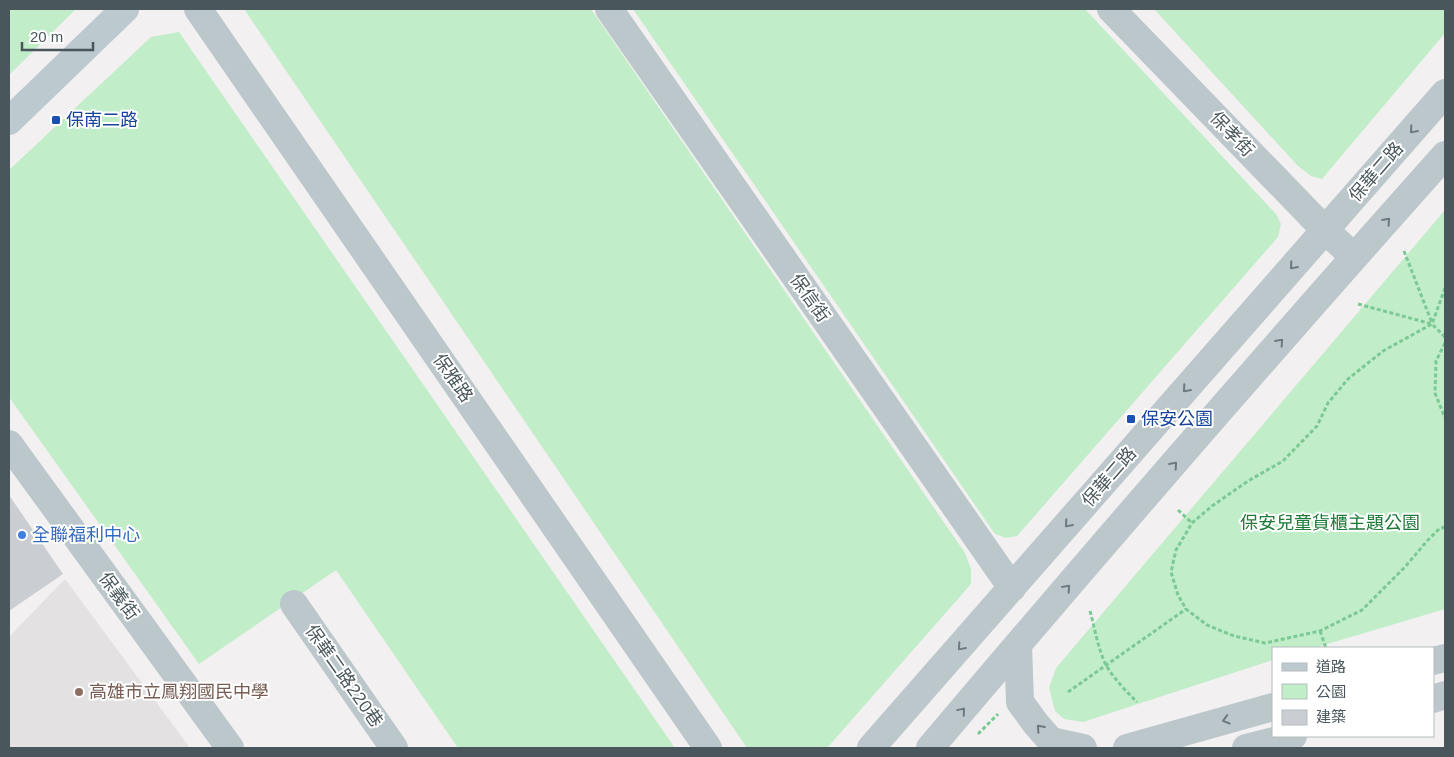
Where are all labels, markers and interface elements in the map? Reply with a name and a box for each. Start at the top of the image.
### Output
scale bar [22,20,94,52]
text: 20 m [30,28,63,45]
street label: 保孝街 [1206,108,1258,160]
place label: 保南二路 [66,110,138,130]
marker: 保南二路 [50,114,62,126]
one-way arrow [1410,124,1419,133]
street label: 保華二路 [1345,138,1407,206]
one-way arrow [1381,217,1390,226]
one-way arrow [1290,261,1299,270]
street label: 保信街 [786,270,834,326]
one-way arrow [1274,339,1283,348]
street label: 保雅路 [429,350,477,406]
one-way arrow [1183,383,1192,392]
place label: 保安公園 [1141,409,1213,429]
marker: 保安公園 [1125,413,1137,425]
street label: 保華二路 [1078,443,1140,511]
one-way arrow [1168,461,1177,470]
park label: 保安兒童貨櫃主題公園 [1240,513,1420,533]
one-way arrow [1065,519,1074,528]
place label: 全聯福利中心 [32,525,140,545]
marker: 全聯福利中心 [16,529,28,541]
street label: 保義街 [95,568,143,624]
one-way arrow [1061,584,1070,593]
street label: 保華二路220巷 [301,621,387,731]
one-way arrow [957,641,966,650]
legend [1272,647,1434,737]
text: 道路 [1316,658,1346,675]
place label: 高雄市立鳳翔國民中學 [89,682,269,702]
text: 公園 [1316,683,1346,700]
marker: 高雄市立鳳翔國民中學 [73,686,85,698]
one-way arrow [956,708,964,717]
text: 建築 [1316,708,1346,725]
one-way arrow [1222,715,1230,725]
one-way arrow [1037,725,1046,734]

